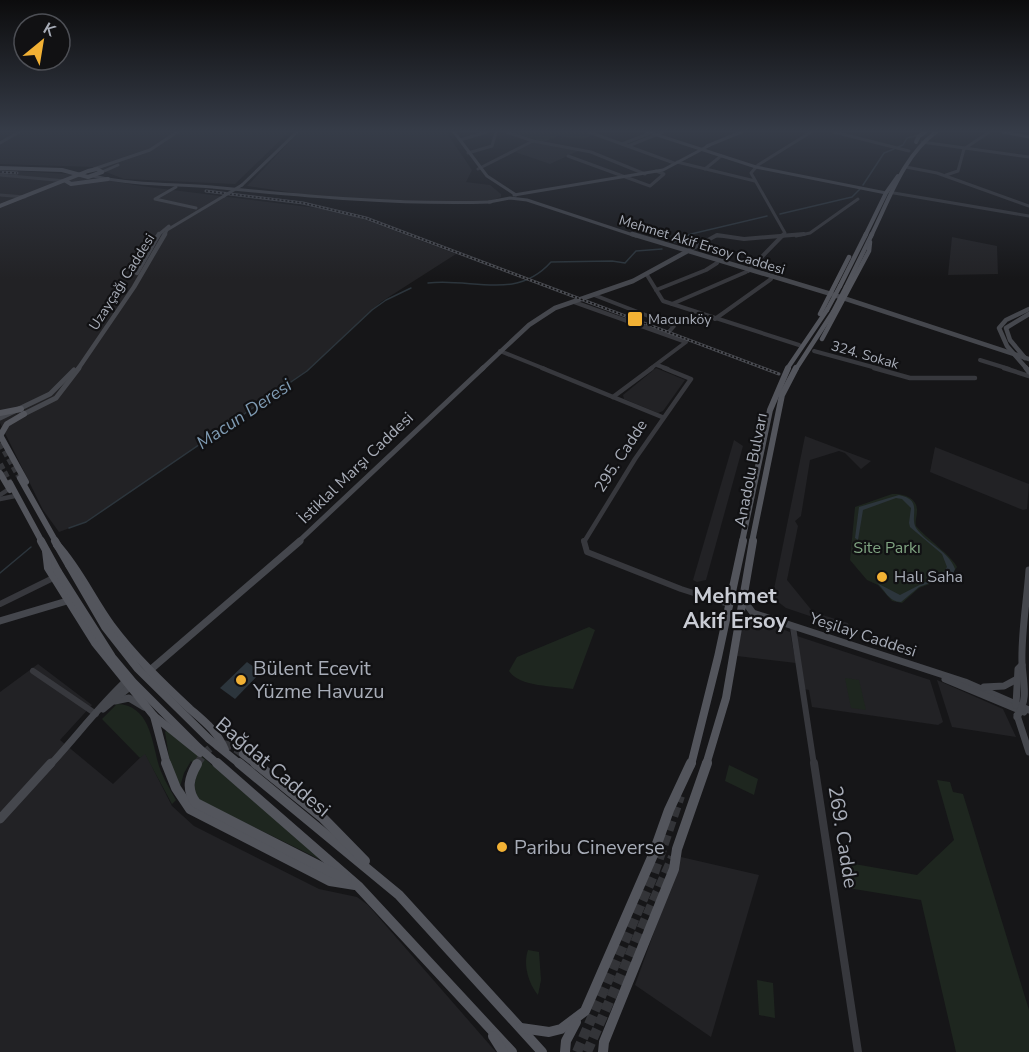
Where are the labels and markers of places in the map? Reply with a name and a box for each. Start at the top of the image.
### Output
marker: Macunköy [626,310,644,328]
place label: Macunköy [648,310,712,329]
place label: Halı Saha [894,566,963,588]
marker: Halı Saha [875,570,889,584]
place label: Bülent Ecevit Yüzme Havuzu [252,655,385,705]
marker: Bülent Ecevit Yüzme Havuzu [234,673,248,687]
place label: Paribu Cineverse [514,834,665,861]
marker: Paribu Cineverse [495,840,509,854]

